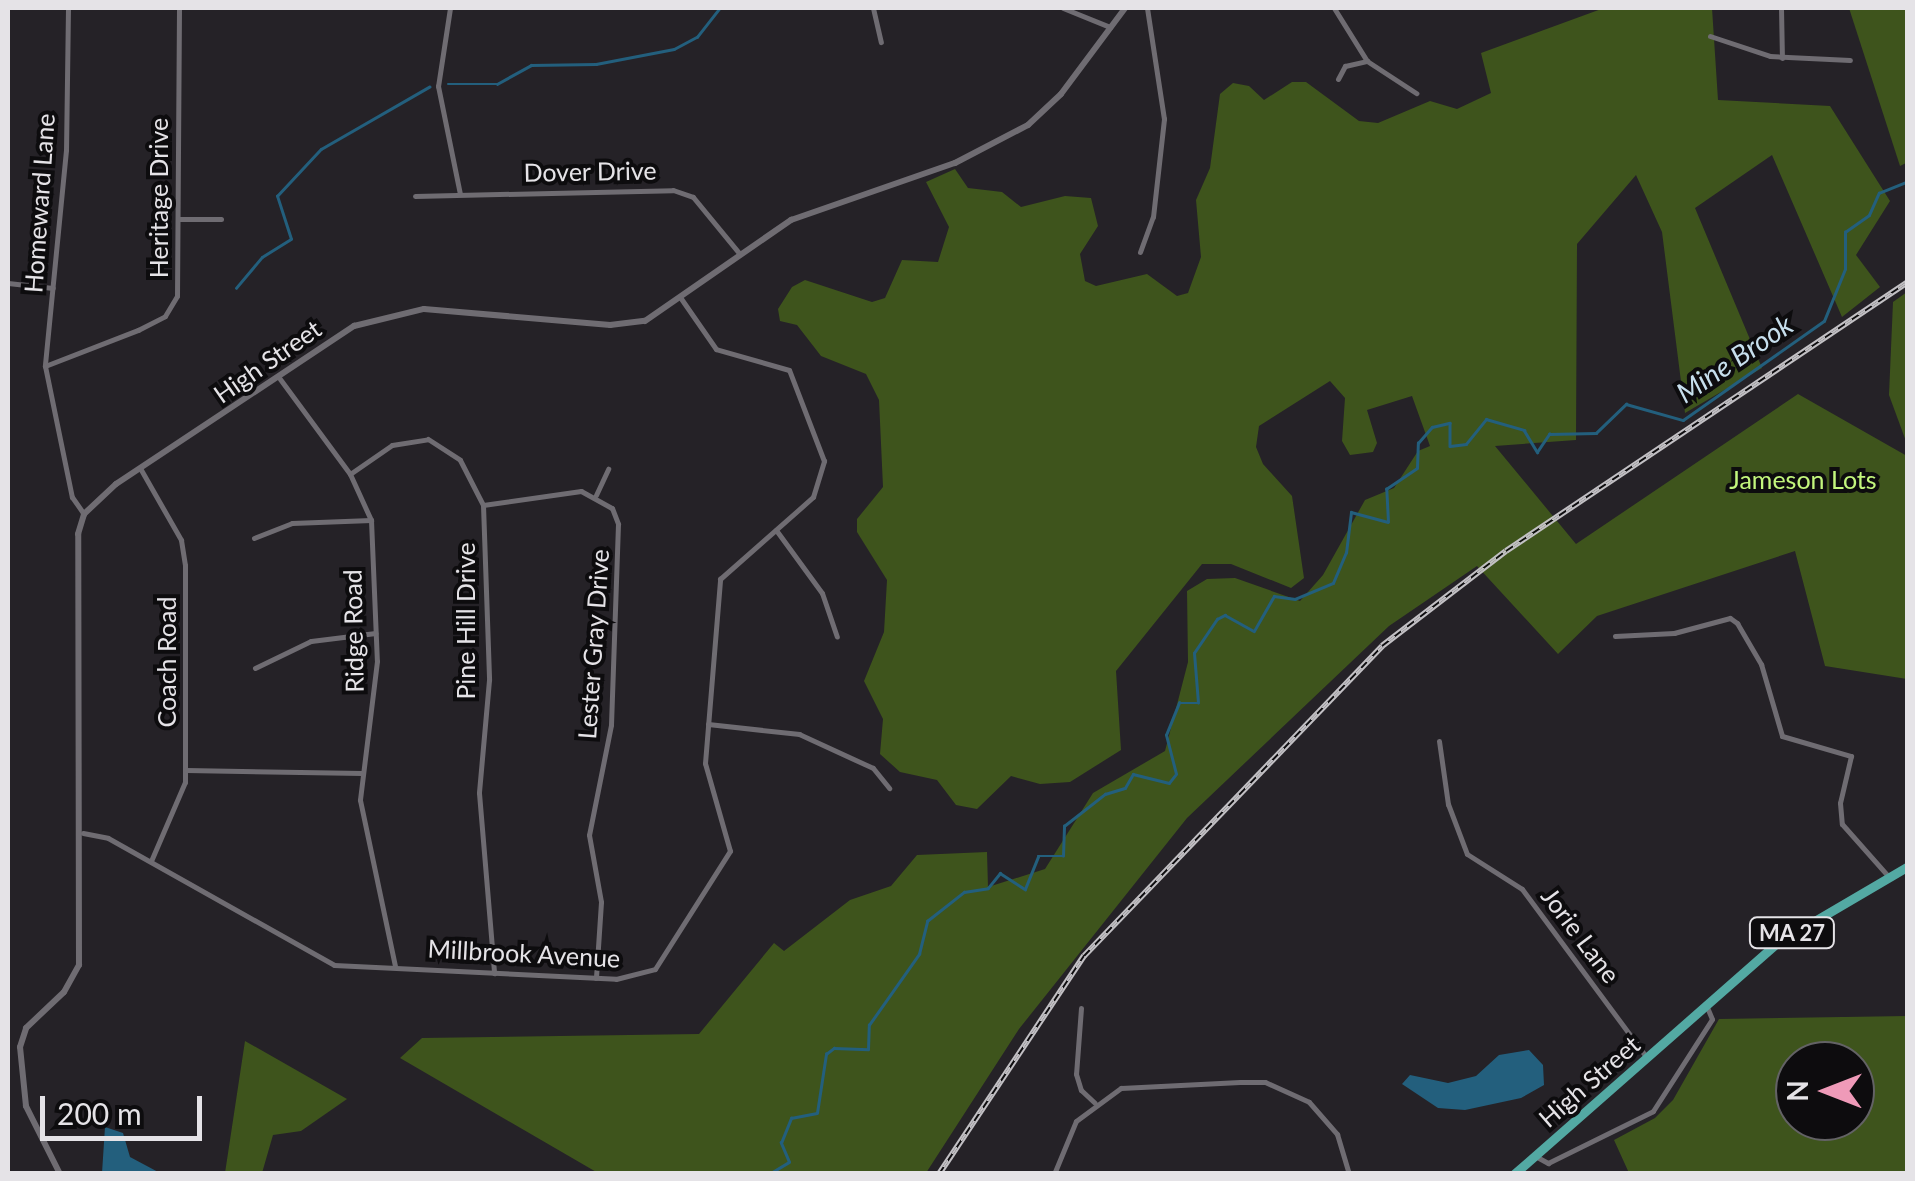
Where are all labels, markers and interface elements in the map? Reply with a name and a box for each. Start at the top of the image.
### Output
street label: Homeward Lane [18,112,60,294]
street label: Heritage Drive [143,118,173,278]
street label: Dover Drive [523,155,657,187]
water label: Mine Brook [1669,307,1799,409]
street label: High Street [208,313,326,409]
park label: Jameson Lots [1729,464,1877,494]
street label: Pine Hill Drive [450,542,480,700]
street label: Lester Gray Drive [571,547,615,741]
street label: Ridge Road [337,569,369,693]
street label: Coach Road [151,597,181,727]
street label: Jorie Lane [1535,881,1627,989]
road number: MA 27 [1747,916,1837,950]
street label: Millbrook Avenue [427,933,621,973]
street label: High Street [1532,1029,1646,1133]
north arrow [1775,1041,1875,1141]
scale bar [45,1076,208,1138]
text: N [1780,1080,1814,1102]
text: 200 m [57,1095,142,1131]

